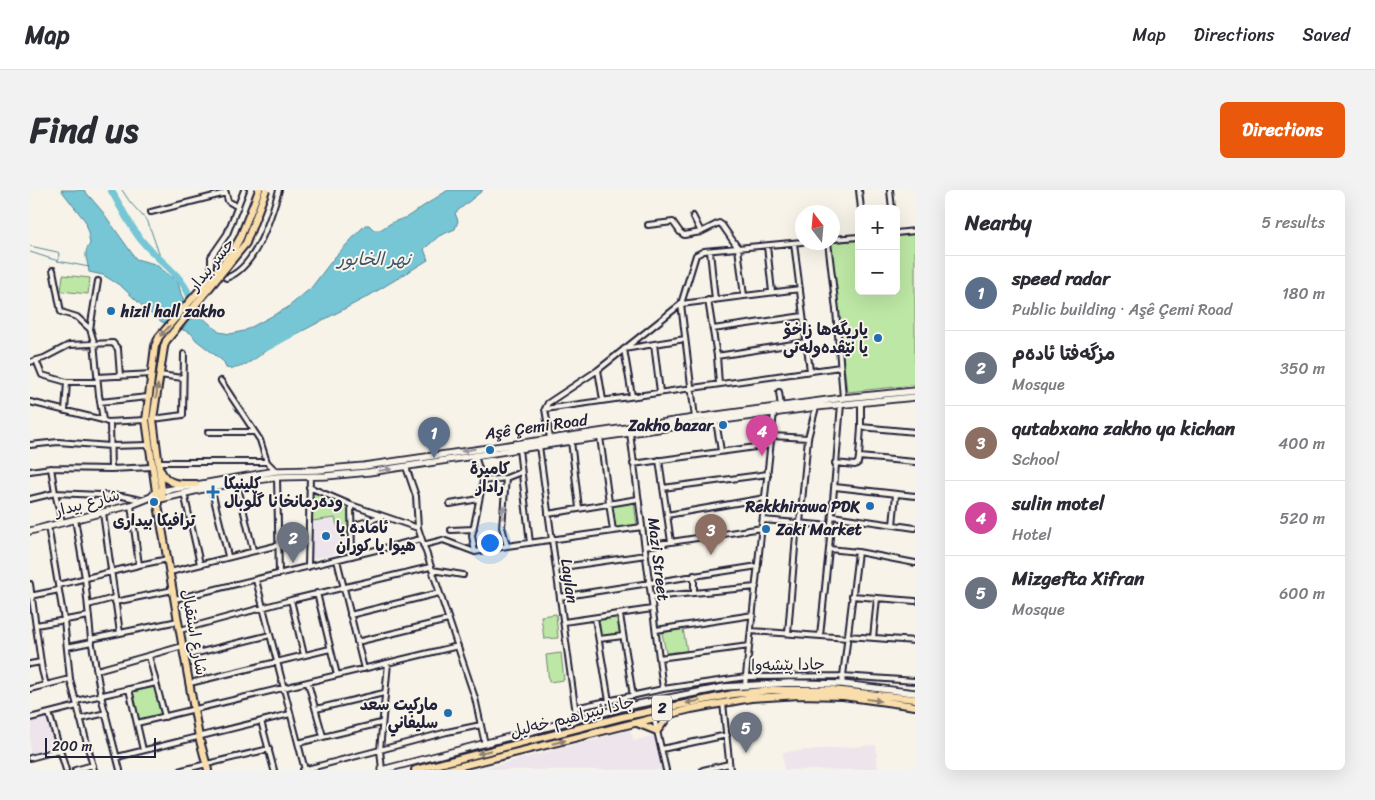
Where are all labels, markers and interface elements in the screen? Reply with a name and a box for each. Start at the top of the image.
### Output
text: Map [25,14,69,56]
text: Map [1133,19,1166,51]
text: Directions [1194,19,1275,51]
text: Saved [1303,19,1350,51]
text: Find us [30,99,138,161]
button: Directions [1220,102,1345,158]
text: Nearby [965,204,1031,242]
north arrow [795,205,840,250]
map controls [855,205,900,295]
button: + [855,205,900,250]
text: 5 results [1261,208,1325,237]
street label: جسر بيدار [179,231,242,299]
water label: نهر الخابور [335,243,413,275]
button: − [855,250,900,295]
text: speed radar [1012,262,1110,295]
text: 1 [978,279,984,308]
text: 180 m [1282,279,1325,308]
text: Public building · Aşê Çemi Road [1012,295,1232,324]
place label: hizil hall zakho [120,297,226,326]
marker: hizil hall zakho [105,305,117,317]
place label: یاریگه‌ها زاخۆ یا نێڤده‌وله‌تی [783,315,868,362]
one-way arrow [159,324,171,336]
marker: یاریگه‌ها زاخۆ یا نێڤده‌وله‌تی [872,332,884,344]
text: مزگەفتا ئادەم [1012,337,1115,370]
text: 2 [976,354,986,383]
text: 350 m [1280,354,1325,383]
text: Mosque [1012,370,1065,399]
one-way arrow [153,383,161,399]
street label: Aşê Çemi Road [482,405,591,448]
place label: Zakho bazar [627,411,714,440]
text: qutabxana zakho ya kichan [1012,412,1235,445]
pin: 4 [746,415,778,456]
pin: 1 [418,417,450,458]
marker: Zakho bazar [717,419,729,431]
text: 3 [977,429,985,458]
text: 400 m [1278,429,1325,458]
marker: كاميرة رادار [484,444,496,456]
text: School [1012,445,1059,474]
one-way arrow [459,446,475,454]
place label: كاميرة رادار [470,454,510,501]
one-way arrow [377,465,393,473]
place label: کلینیکا ودەرمانخانا گڵوبال [224,469,343,516]
street label: شارع بيدار [49,480,123,526]
marker: کلینیکا ودەرمانخانا گڵوبال [206,485,220,499]
text: sulin motel [1012,487,1104,520]
place label: Rekkhirawa PDK [745,492,860,521]
marker: ترافيكا بيدارى [148,496,160,508]
marker: Rekkhirawa PDK [864,500,876,512]
one-way arrow [499,504,507,520]
text: 4 [976,504,986,533]
text: 520 m [1279,504,1325,533]
place label: ترافيكا بيدارى [113,506,197,535]
place label: ئاماده یا هیوا یا کوران [336,513,416,560]
pin: 3 [695,514,727,555]
place label: Zaki Market [775,515,862,544]
street label: Mazi Street [639,516,678,602]
text: Hotel [1012,520,1051,549]
pin: 2 [277,522,309,563]
marker: Zaki Market [760,523,772,535]
marker: ئاماده یا هیوا یا کوران [320,530,332,542]
your location [477,530,503,556]
street label: Laylan [552,557,587,606]
text: Mizgefta Xifran [1012,562,1144,595]
text: 5 [976,579,986,608]
text: 600 m [1279,579,1325,608]
street label: شارع استقبال [173,587,216,677]
text: Mosque [1012,595,1065,624]
street label: جادا پێشەوا [751,649,825,680]
street label: جادا ئیبراهیم خەلیل [507,687,638,746]
place label: ماركيت سعد سليفاني [360,690,438,737]
road number: 2 [652,696,672,720]
one-way arrow [866,697,882,705]
one-way arrow [684,698,700,706]
marker: ماركيت سعد سليفاني [442,707,454,719]
pin: 5 [730,712,762,753]
text: 200 m [52,734,92,759]
scale bar [45,735,156,758]
one-way arrow [552,738,567,746]
one-way arrow [476,749,491,757]

